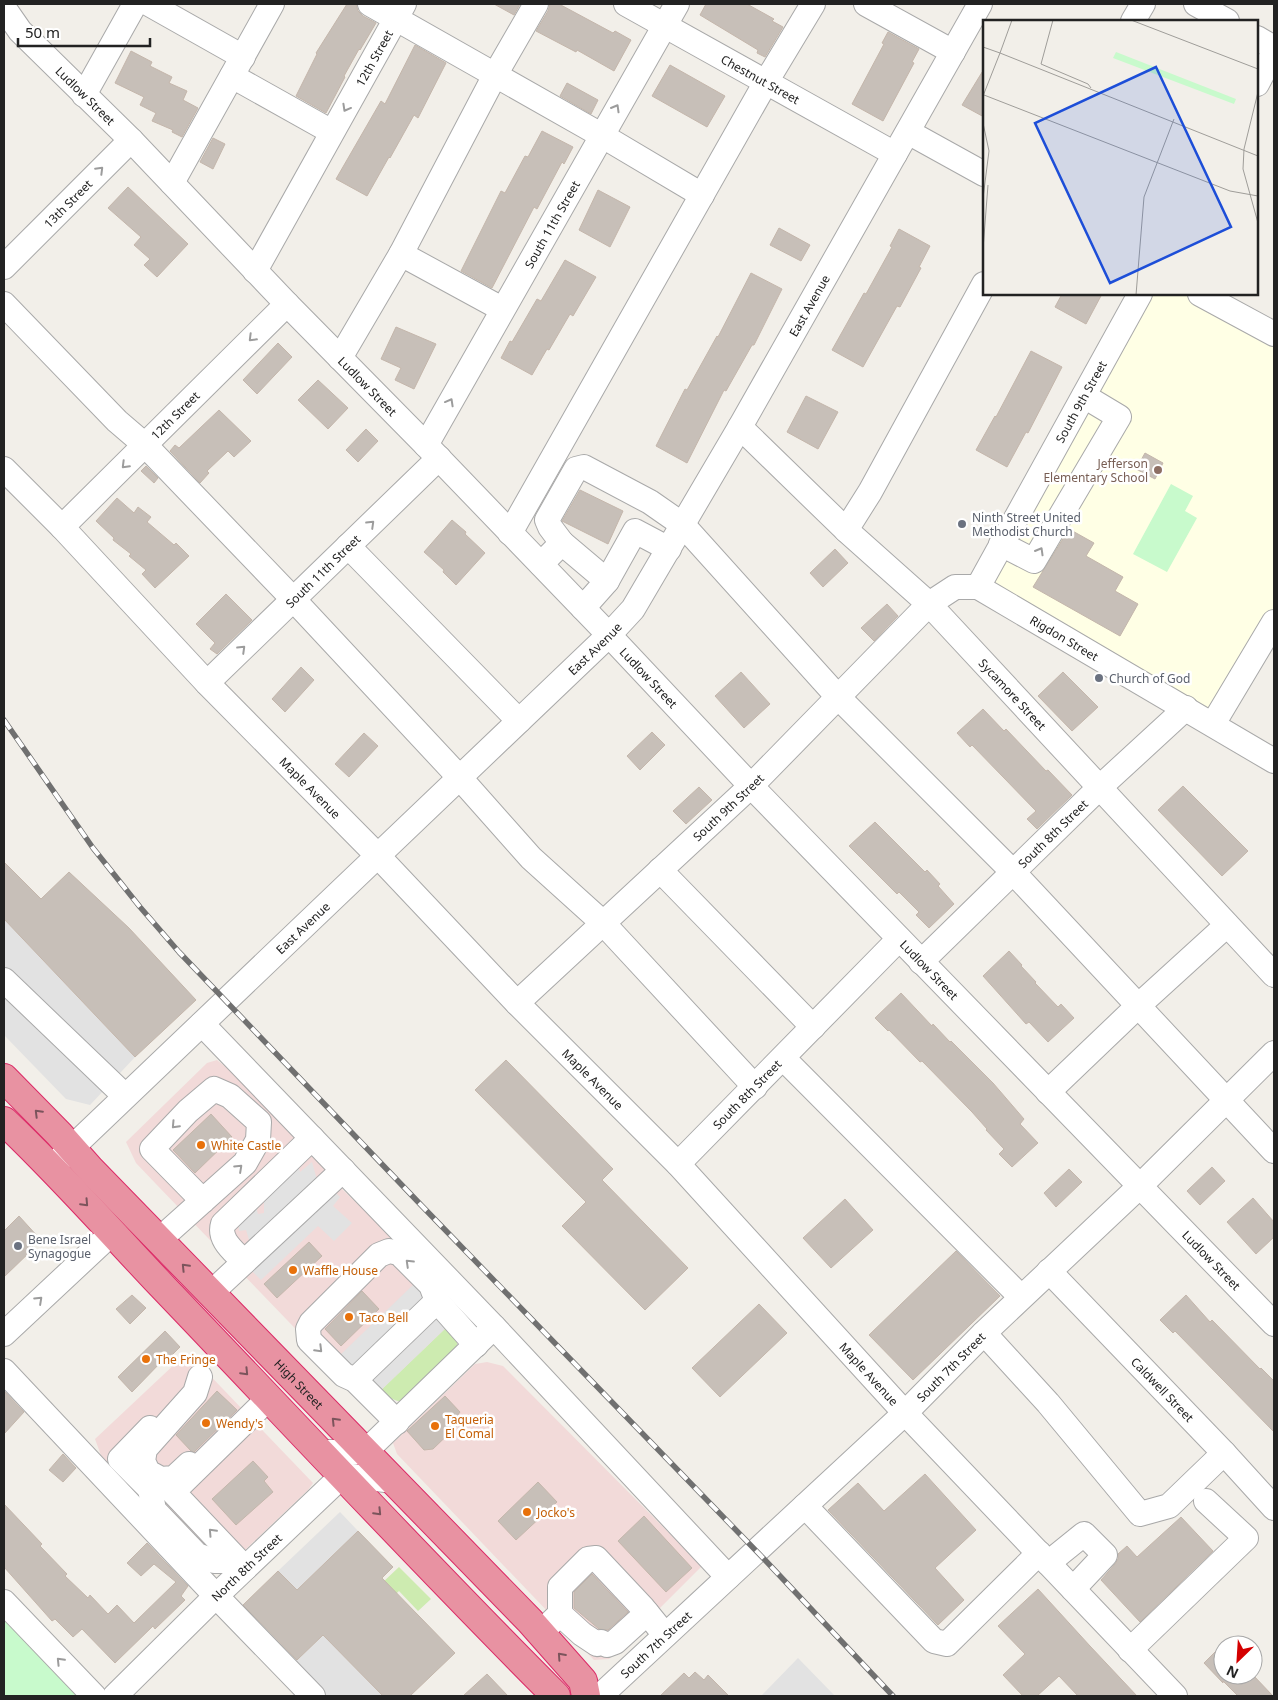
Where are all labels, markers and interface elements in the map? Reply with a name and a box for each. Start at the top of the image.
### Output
scale bar [18,15,150,47]
inset map [983,20,1258,295]
text: 50 m [25,22,60,42]
street label: 12th Street [351,26,397,89]
street label: Chestnut Street [718,50,804,108]
street label: Ludlow Street [52,62,120,129]
one-way arrow [342,102,352,111]
one-way arrow [610,105,620,114]
one-way arrow [94,167,103,176]
street label: 13th Street [40,175,96,231]
street label: South 11th Street [520,177,584,271]
street label: East Avenue [785,271,833,340]
one-way arrow [249,332,258,341]
street label: Ludlow Street [335,352,401,420]
street label: South 9th Street [1051,357,1110,446]
street label: 12th Street [147,387,203,443]
one-way arrow [443,398,453,407]
place label: Jefferson Elementary School [1043,455,1148,486]
one-way arrow [121,459,130,468]
marker: Jefferson Elementary School [1152,464,1164,476]
place label: Ninth Street United Methodist Church [972,509,1081,540]
marker: Ninth Street United Methodist Church [956,518,968,530]
one-way arrow [366,521,375,530]
street label: South 11th Street [281,530,364,611]
one-way arrow [1034,548,1044,557]
street label: Rigdon Street [1027,611,1102,665]
street label: East Avenue [564,618,625,679]
street label: Ludlow Street [616,643,682,712]
one-way arrow [236,646,245,655]
street label: Sycamore Street [975,655,1051,734]
place label: Church of God [1109,670,1190,687]
marker: Church of God [1093,672,1105,684]
street label: Maple Avenue [276,753,345,822]
street label: South 9th Street [689,769,768,845]
street label: South 8th Street [1014,795,1092,871]
street label: East Avenue [272,898,333,958]
street label: Ludlow Street [896,936,963,1004]
street label: Maple Avenue [559,1045,627,1113]
street label: South 8th Street [709,1055,785,1133]
one-way arrow [35,1109,44,1118]
one-way arrow [172,1120,181,1129]
place label: White Castle [211,1137,281,1154]
marker: White Castle [195,1139,207,1151]
one-way arrow [233,1165,242,1174]
one-way arrow [79,1197,88,1206]
street label: Ludlow Street [1179,1226,1245,1294]
place label: Bene Israel Synagogue [28,1231,91,1262]
marker: Bene Israel Synagogue [12,1240,24,1252]
one-way arrow [406,1260,415,1269]
place label: Waffle House [303,1262,378,1279]
one-way arrow [182,1264,191,1273]
marker: Waffle House [287,1264,299,1276]
one-way arrow [34,1297,43,1306]
place label: Taco Bell [359,1309,408,1326]
marker: Taco Bell [343,1311,355,1323]
street label: South 7th Street [912,1328,989,1405]
street label: Maple Avenue [836,1338,903,1409]
one-way arrow [313,1344,322,1353]
place label: The Fringe [156,1351,216,1368]
marker: The Fringe [140,1353,152,1365]
street label: Caldwell Street [1127,1353,1198,1426]
street label: High Street [271,1355,328,1413]
one-way arrow [239,1366,248,1375]
place label: Taqueria El Comal [445,1411,494,1442]
place label: Wendy's [216,1415,263,1432]
marker: Wendy's [200,1417,212,1429]
one-way arrow [332,1418,341,1427]
marker: Taqueria El Comal [429,1420,441,1432]
place label: Jocko's [536,1504,575,1521]
marker: Jocko's [521,1506,533,1518]
one-way arrow [372,1507,381,1516]
street label: North 8th Street [207,1529,286,1605]
one-way arrow [209,1529,218,1538]
street label: South 7th Street [616,1607,696,1682]
north arrow [1213,1635,1263,1685]
one-way arrow [558,1653,567,1662]
one-way arrow [57,1658,66,1667]
text: N [1223,1661,1241,1683]

